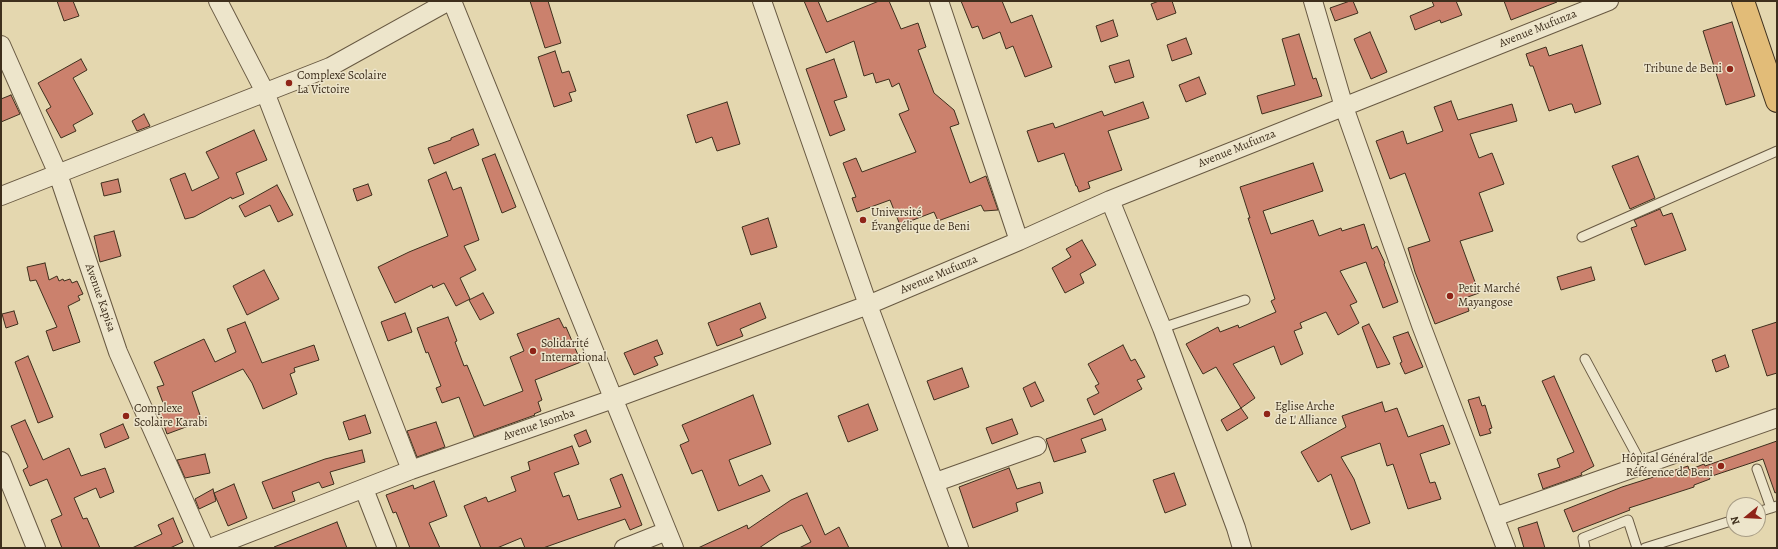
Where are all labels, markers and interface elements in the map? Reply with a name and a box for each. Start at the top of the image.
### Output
street label: Avenue Mufunza [1497,7,1579,51]
place label: Tribune de Beni [1644,62,1722,76]
marker: Tribune de Beni [1725,64,1735,74]
place label: Complexe Scolaire La Victoire [297,69,387,97]
marker: Complexe Scolaire La Victoire [284,78,294,88]
street label: Avenue Mufunza [1196,127,1278,171]
place label: Université Évangélique de Beni [871,206,970,234]
marker: Université Évangélique de Beni [858,215,868,225]
street label: Avenue Mufunza [898,252,980,298]
street label: Avenue Kapisa [82,262,118,334]
place label: Petit Marché Mayangose [1458,282,1520,310]
marker: Petit Marché Mayangose [1445,291,1455,301]
place label: Solidarité International [541,337,606,365]
marker: Solidarité International [528,346,538,356]
place label: Eglise Arche de L' Alliance [1275,400,1337,428]
place label: Complexe Scolaire Karabi [134,402,208,430]
street label: Avenue Isomba [501,406,577,444]
marker: Eglise Arche de L' Alliance [1262,409,1272,419]
marker: Complexe Scolaire Karabi [121,411,131,421]
place label: Hôpital Général de Référence de Beni [1621,452,1713,480]
marker: Hôpital Général de Référence de Beni [1716,461,1726,471]
north arrow [1726,497,1766,537]
text: N [1727,514,1743,527]

